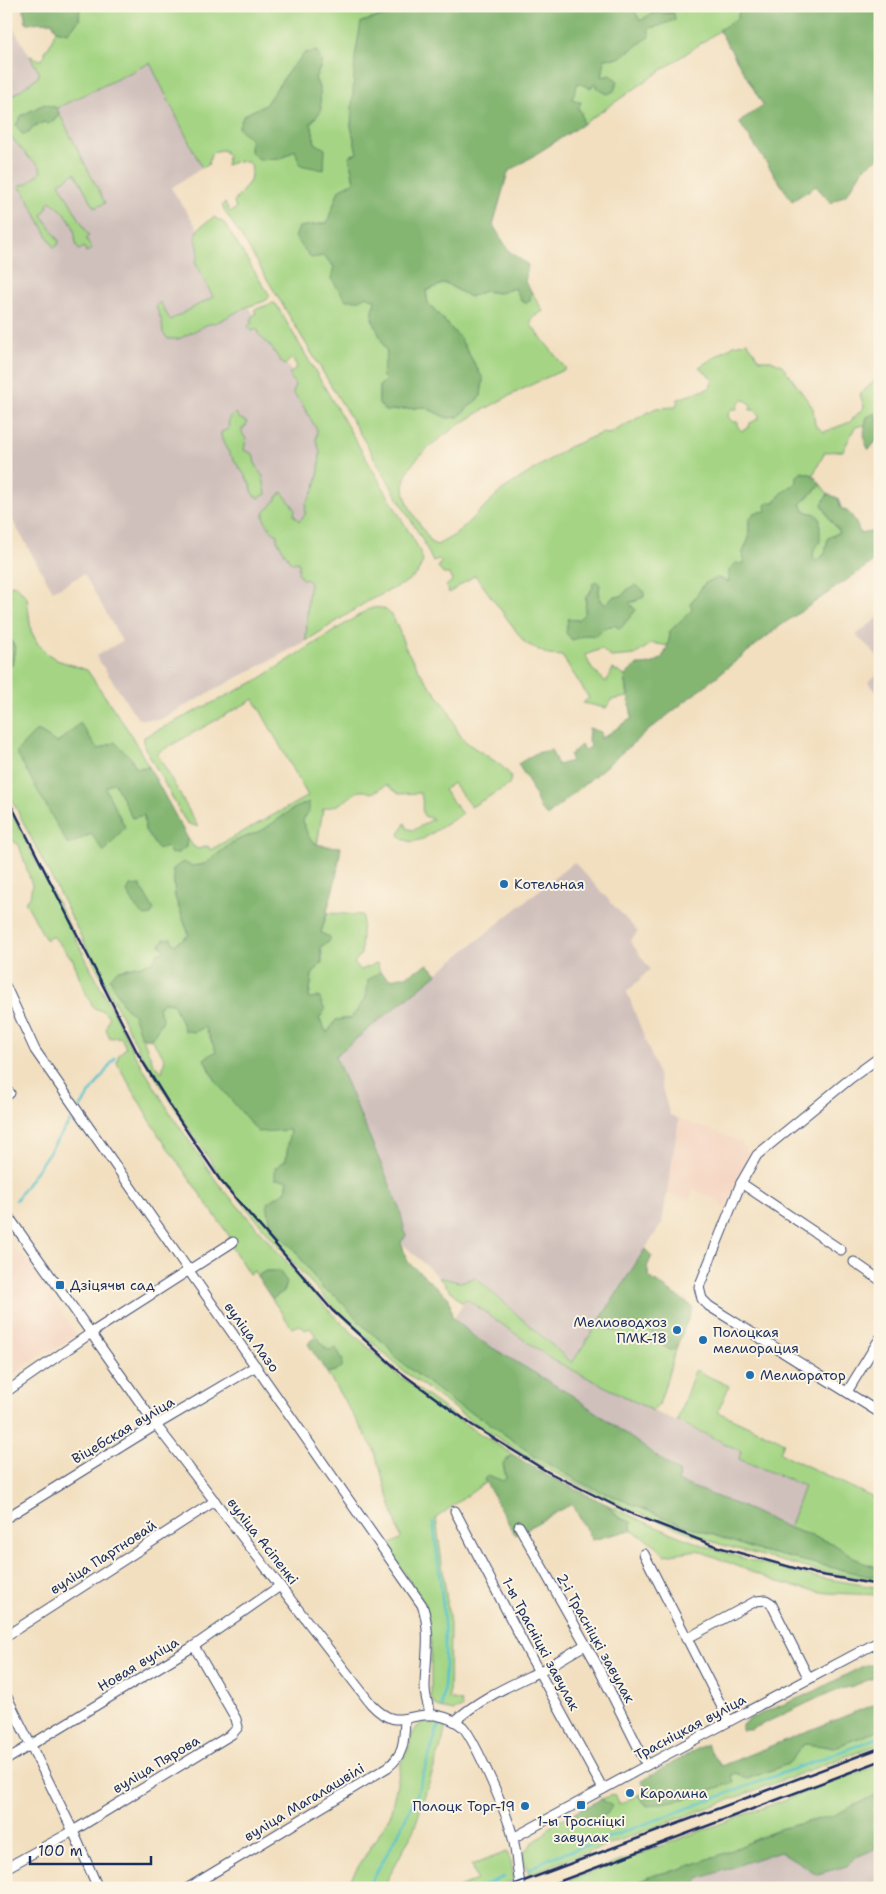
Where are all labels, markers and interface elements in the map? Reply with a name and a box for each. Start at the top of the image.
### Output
place label: Котельная [514,875,584,893]
marker: Котельная [498,878,510,890]
place label: Дзіцячы сад [70,1276,155,1294]
marker: Дзіцячы сад [54,1279,66,1291]
street label: вуліца Лазо [220,1298,284,1376]
place label: Мелиоводхоз ПМК-18 [573,1313,667,1347]
place label: Полоцкая мелиорация [713,1323,799,1357]
marker: Мелиоводхоз ПМК-18 [671,1324,683,1336]
marker: Полоцкая мелиорация [697,1334,709,1346]
place label: Мелиоратор [760,1366,846,1384]
marker: Мелиоратор [744,1369,756,1381]
street label: Віцебская вуліца [68,1392,178,1468]
street label: вуліца Асіпенкі [224,1494,302,1588]
street label: вуліца Партновай [46,1516,160,1598]
street label: 2-і Трасніцкі завулак [553,1570,639,1707]
street label: 1-ы Трасніцкі завулак [498,1574,584,1714]
street label: Новая вуліца [94,1633,182,1695]
street label: Трасніцкая вуліца [631,1690,749,1764]
street label: вуліца Пярова [109,1731,203,1797]
street label: вуліца Магалашвілі [240,1759,368,1845]
place label: Каролина [640,1784,708,1802]
marker: Каролина [624,1787,636,1799]
place label: Полоцк Торг-19 [412,1797,515,1815]
marker: 1-ы Тросніцкі завулак [575,1799,587,1811]
marker: Полоцк Торг-19 [519,1800,531,1812]
place label: 1-ы Тросніцкі завулак [537,1812,625,1846]
scale bar [30,1834,151,1866]
text: 100 m [38,1841,83,1861]

